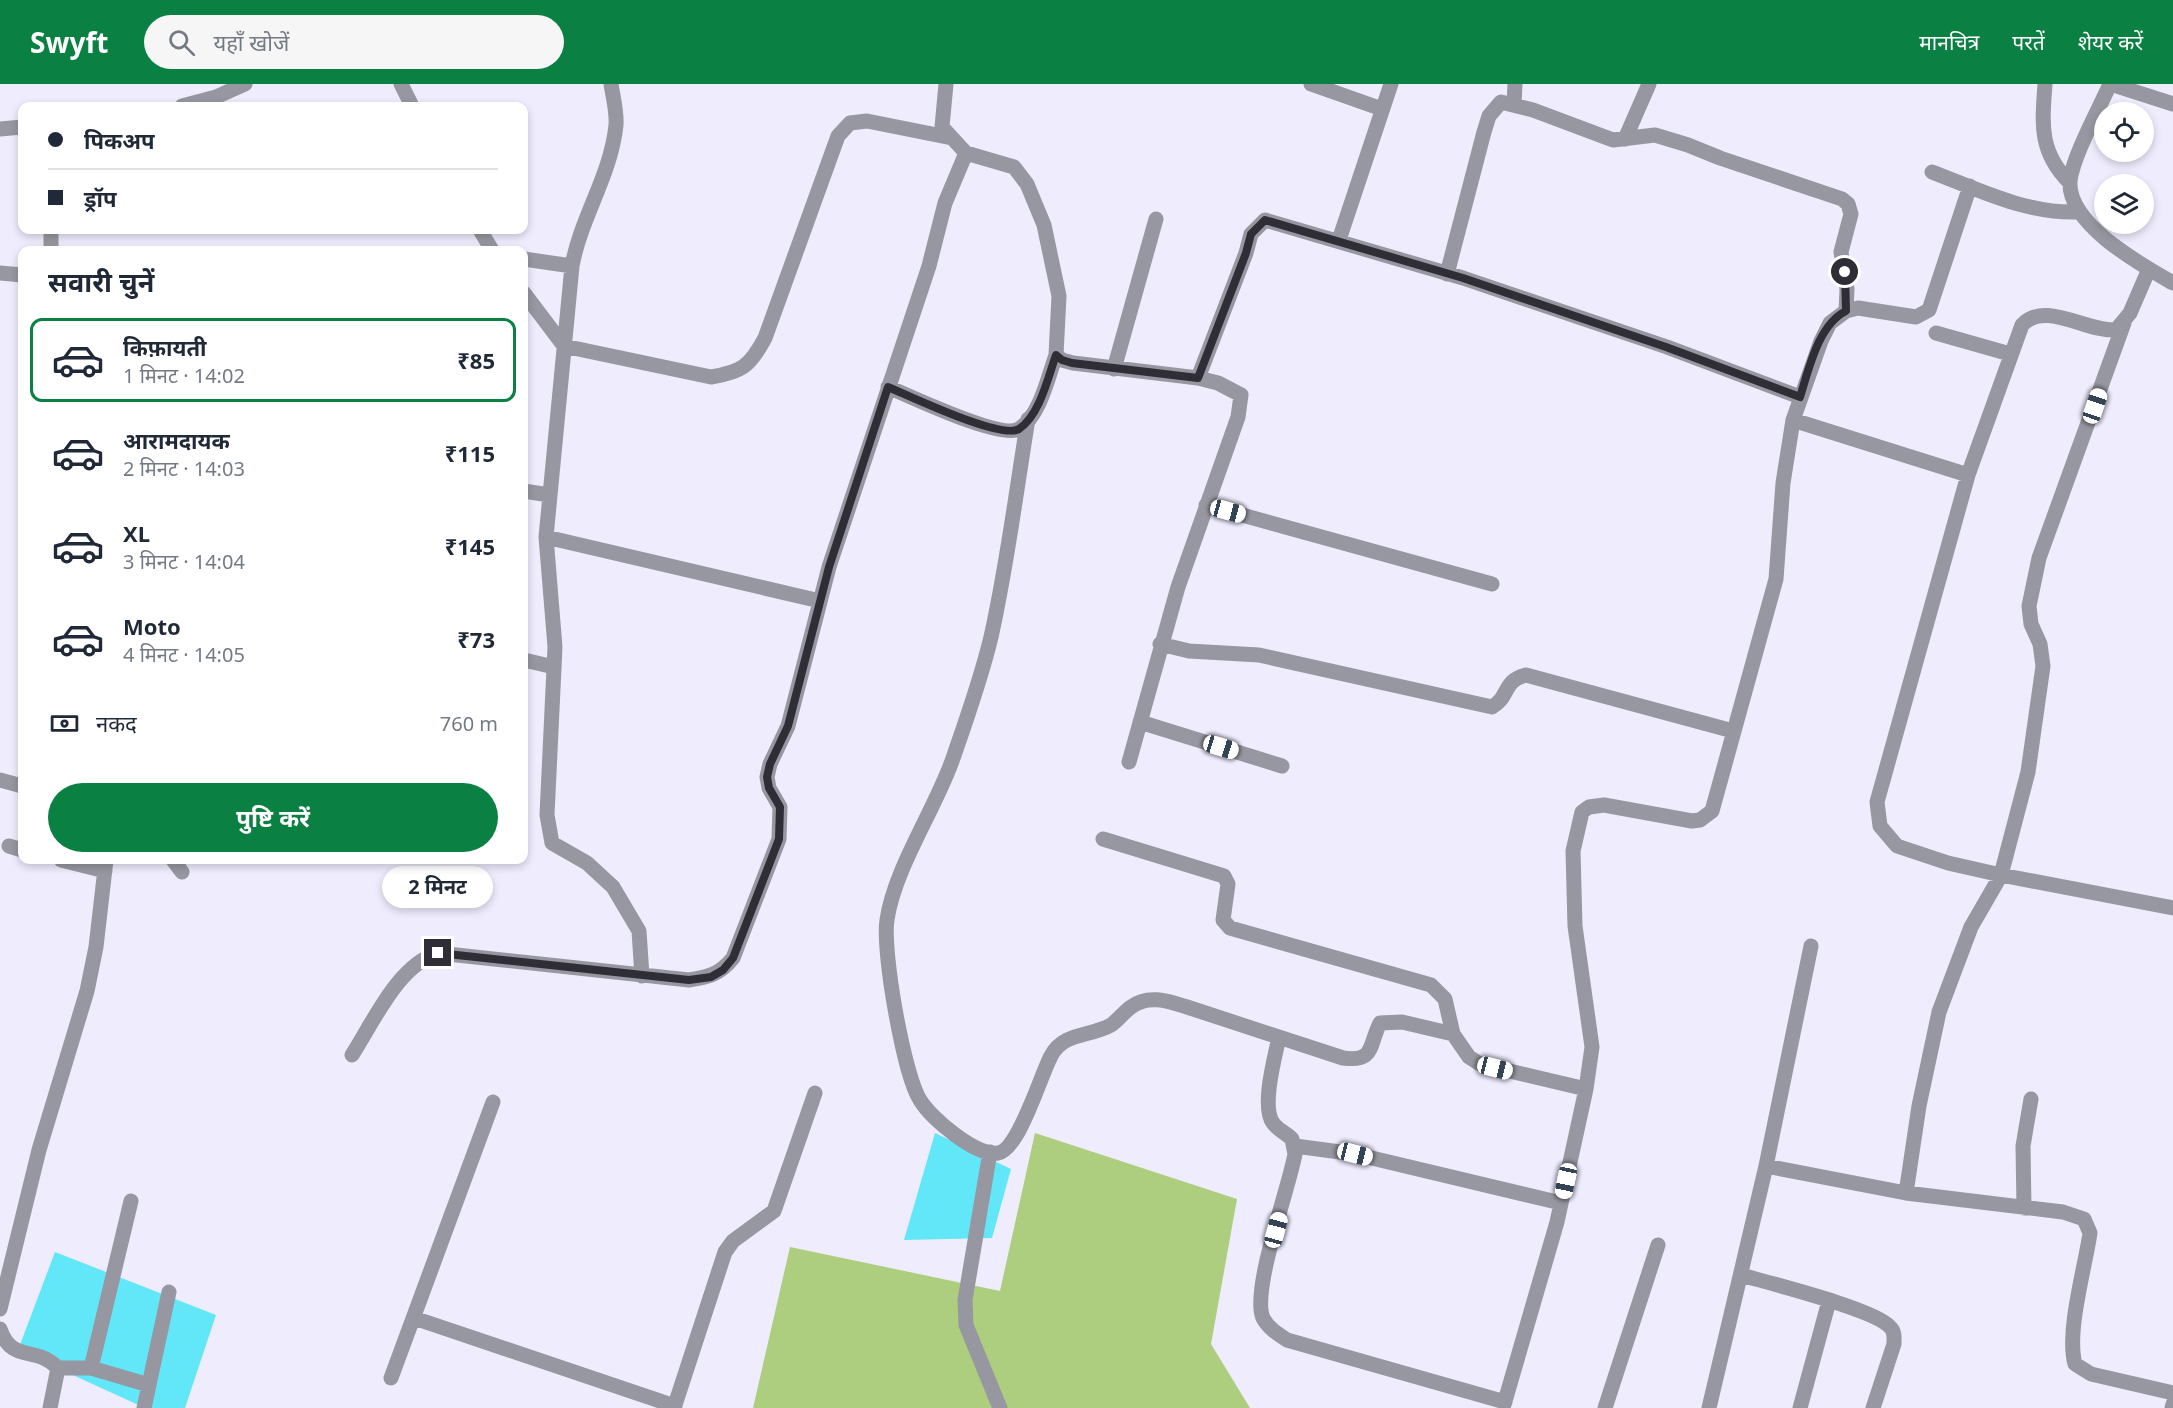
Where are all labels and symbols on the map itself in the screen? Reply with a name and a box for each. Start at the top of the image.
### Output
route start [1831,258,1858,285]
car [2081,386,2109,426]
car [1208,498,1248,524]
car [1201,733,1241,761]
callout: 2 मिनट [382,866,494,908]
route end [424,939,451,966]
car [1475,1055,1515,1081]
car [1335,1141,1375,1167]
car [1553,1162,1579,1200]
car [1263,1210,1289,1250]

